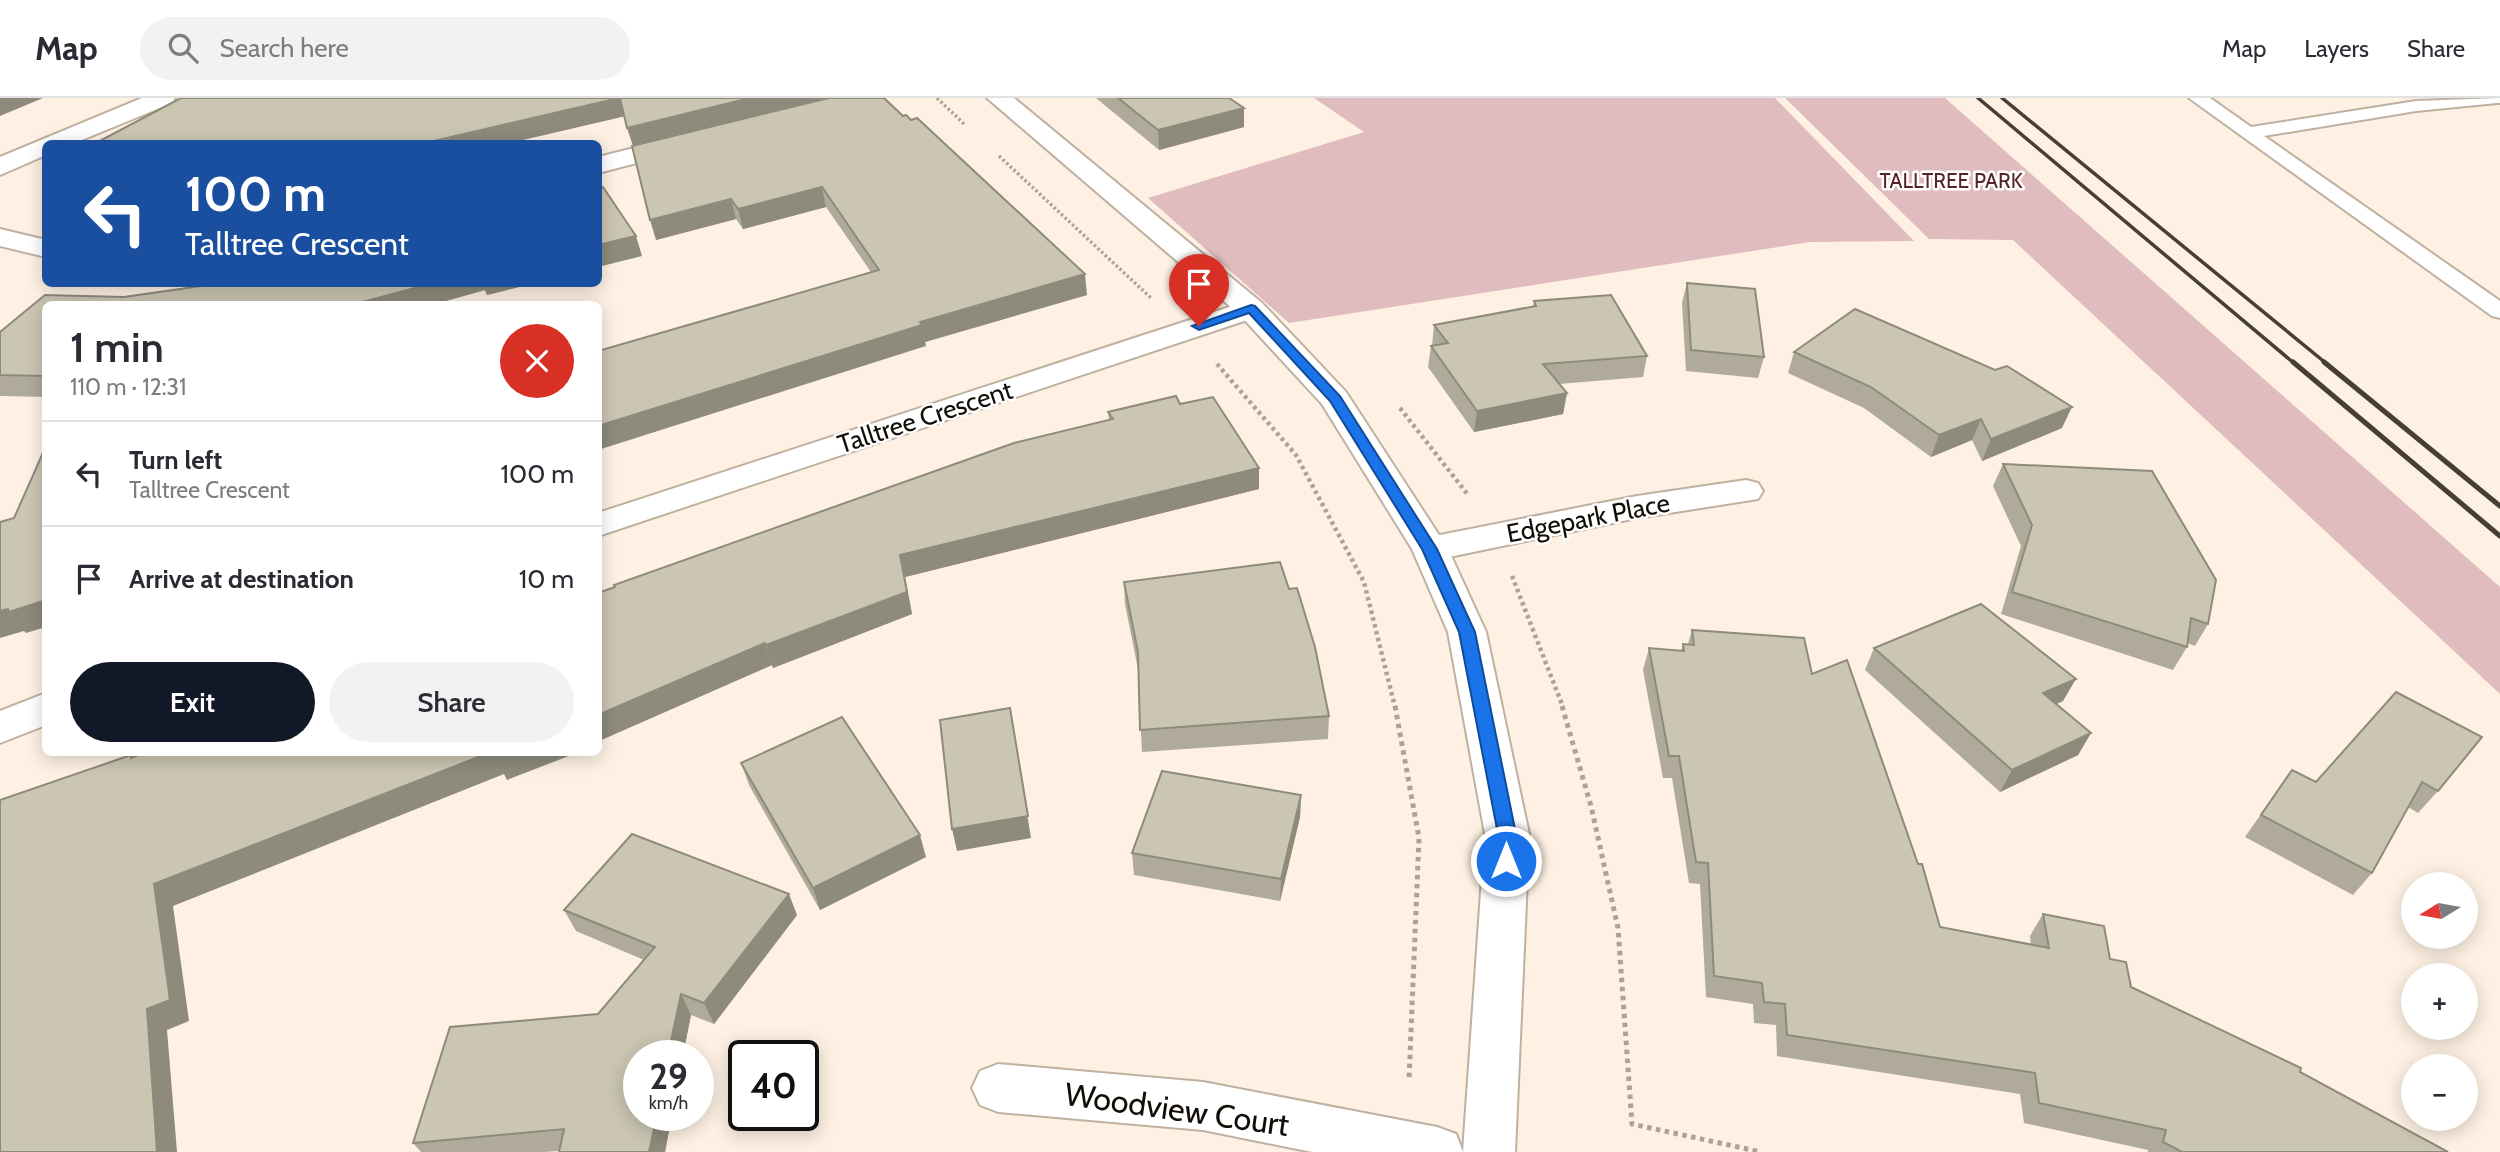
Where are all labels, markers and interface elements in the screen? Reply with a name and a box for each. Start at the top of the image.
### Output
search box [140,17,630,80]
text: Map [35,28,98,68]
icon: search [164,29,202,67]
text: Search here [220,32,349,64]
text: Map [2222,34,2266,63]
text: Layers [2304,34,2369,63]
text: Share [2407,34,2465,63]
text: 100 m [185,164,326,223]
icon: left [70,168,161,259]
park label: TALLTREE PARK [1879,168,2023,193]
text: Talltree Crescent [185,224,409,263]
pin [1169,254,1229,326]
icon: arrive [1180,265,1218,303]
text: 1 min [70,321,164,373]
button: close [500,324,574,398]
text: 110 m · 12:31 [70,373,187,401]
street label: Talltree Crescent [834,374,1017,460]
text: Turn left [129,444,222,476]
icon: left [70,455,108,493]
text: 100 m [501,458,574,490]
text: Talltree Crescent [129,476,290,504]
street label: Edgepark Place [1504,486,1672,550]
icon: arrive [70,560,108,598]
text: Arrive at destination [129,563,354,595]
text: 10 m [519,563,574,595]
button: Exit [70,662,315,742]
button: Share [329,662,574,742]
position arrow [1469,824,1543,898]
north arrow [2401,872,2478,948]
map controls [2401,872,2478,1131]
button: + [2401,963,2478,1040]
speed limit sign: 40 [728,1040,819,1131]
button: − [2401,1054,2478,1131]
text: 29 [649,1055,688,1098]
street label: Woodview Court [1062,1074,1292,1144]
text: km/h [649,1092,688,1114]

